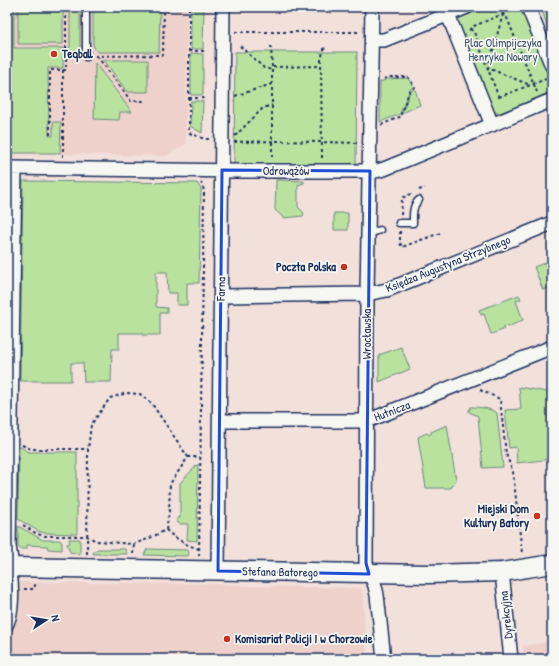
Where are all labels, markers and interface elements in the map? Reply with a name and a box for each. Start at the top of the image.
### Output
park label: Plac Olimpijczyka Henryka Nowary [465,34,542,65]
place label: Teqball [61,45,94,63]
marker: Teqball [49,49,59,59]
street label: Odrowążów [263,162,310,179]
street label: Księdza Augustyna Strzybnego [383,231,513,296]
place label: Poczta Polska [276,258,336,275]
marker: Poczta Polska [339,262,349,272]
street label: Farna [212,277,229,302]
street label: Wrocławska [358,308,375,359]
street label: Hutnicza [371,396,412,425]
place label: Miejski Dom Kultury Batory [464,500,529,532]
marker: Miejski Dom Kultury Batory [532,511,542,521]
street label: Stefana Batorego [242,562,318,581]
street label: Dyrekcyjna [495,590,516,640]
north arrow [26,600,66,640]
text: N [48,614,63,622]
place label: Komisariat Policji I w Chorzowie [235,630,373,647]
marker: Komisariat Policji I w Chorzowie [222,634,232,644]

